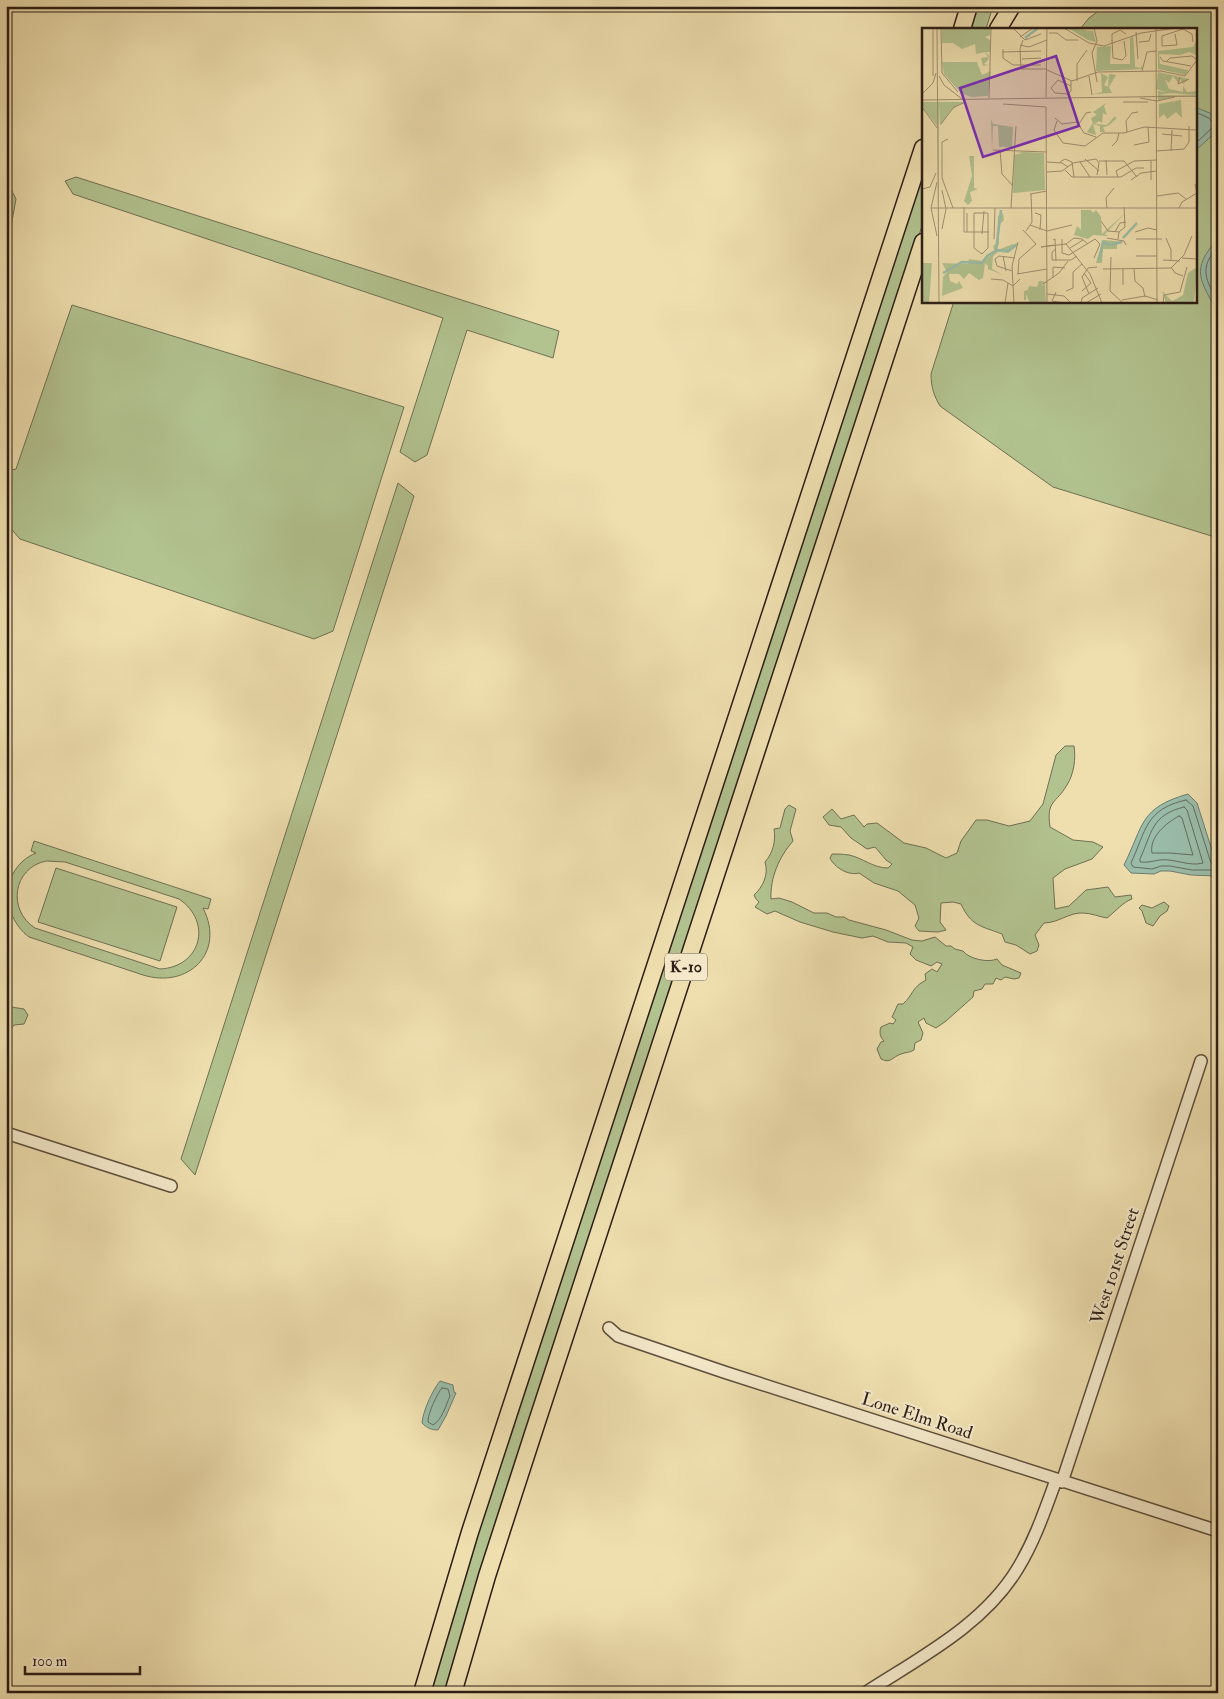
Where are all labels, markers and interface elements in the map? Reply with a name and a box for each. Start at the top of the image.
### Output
inset map [922,28,1196,302]
road number: K-10 [665,954,707,980]
street label: West 101st Street [1085,1205,1145,1328]
street label: Lone Elm Road [859,1387,976,1445]
scale bar [25,1644,140,1676]
text: 100 m [32,1652,68,1671]

